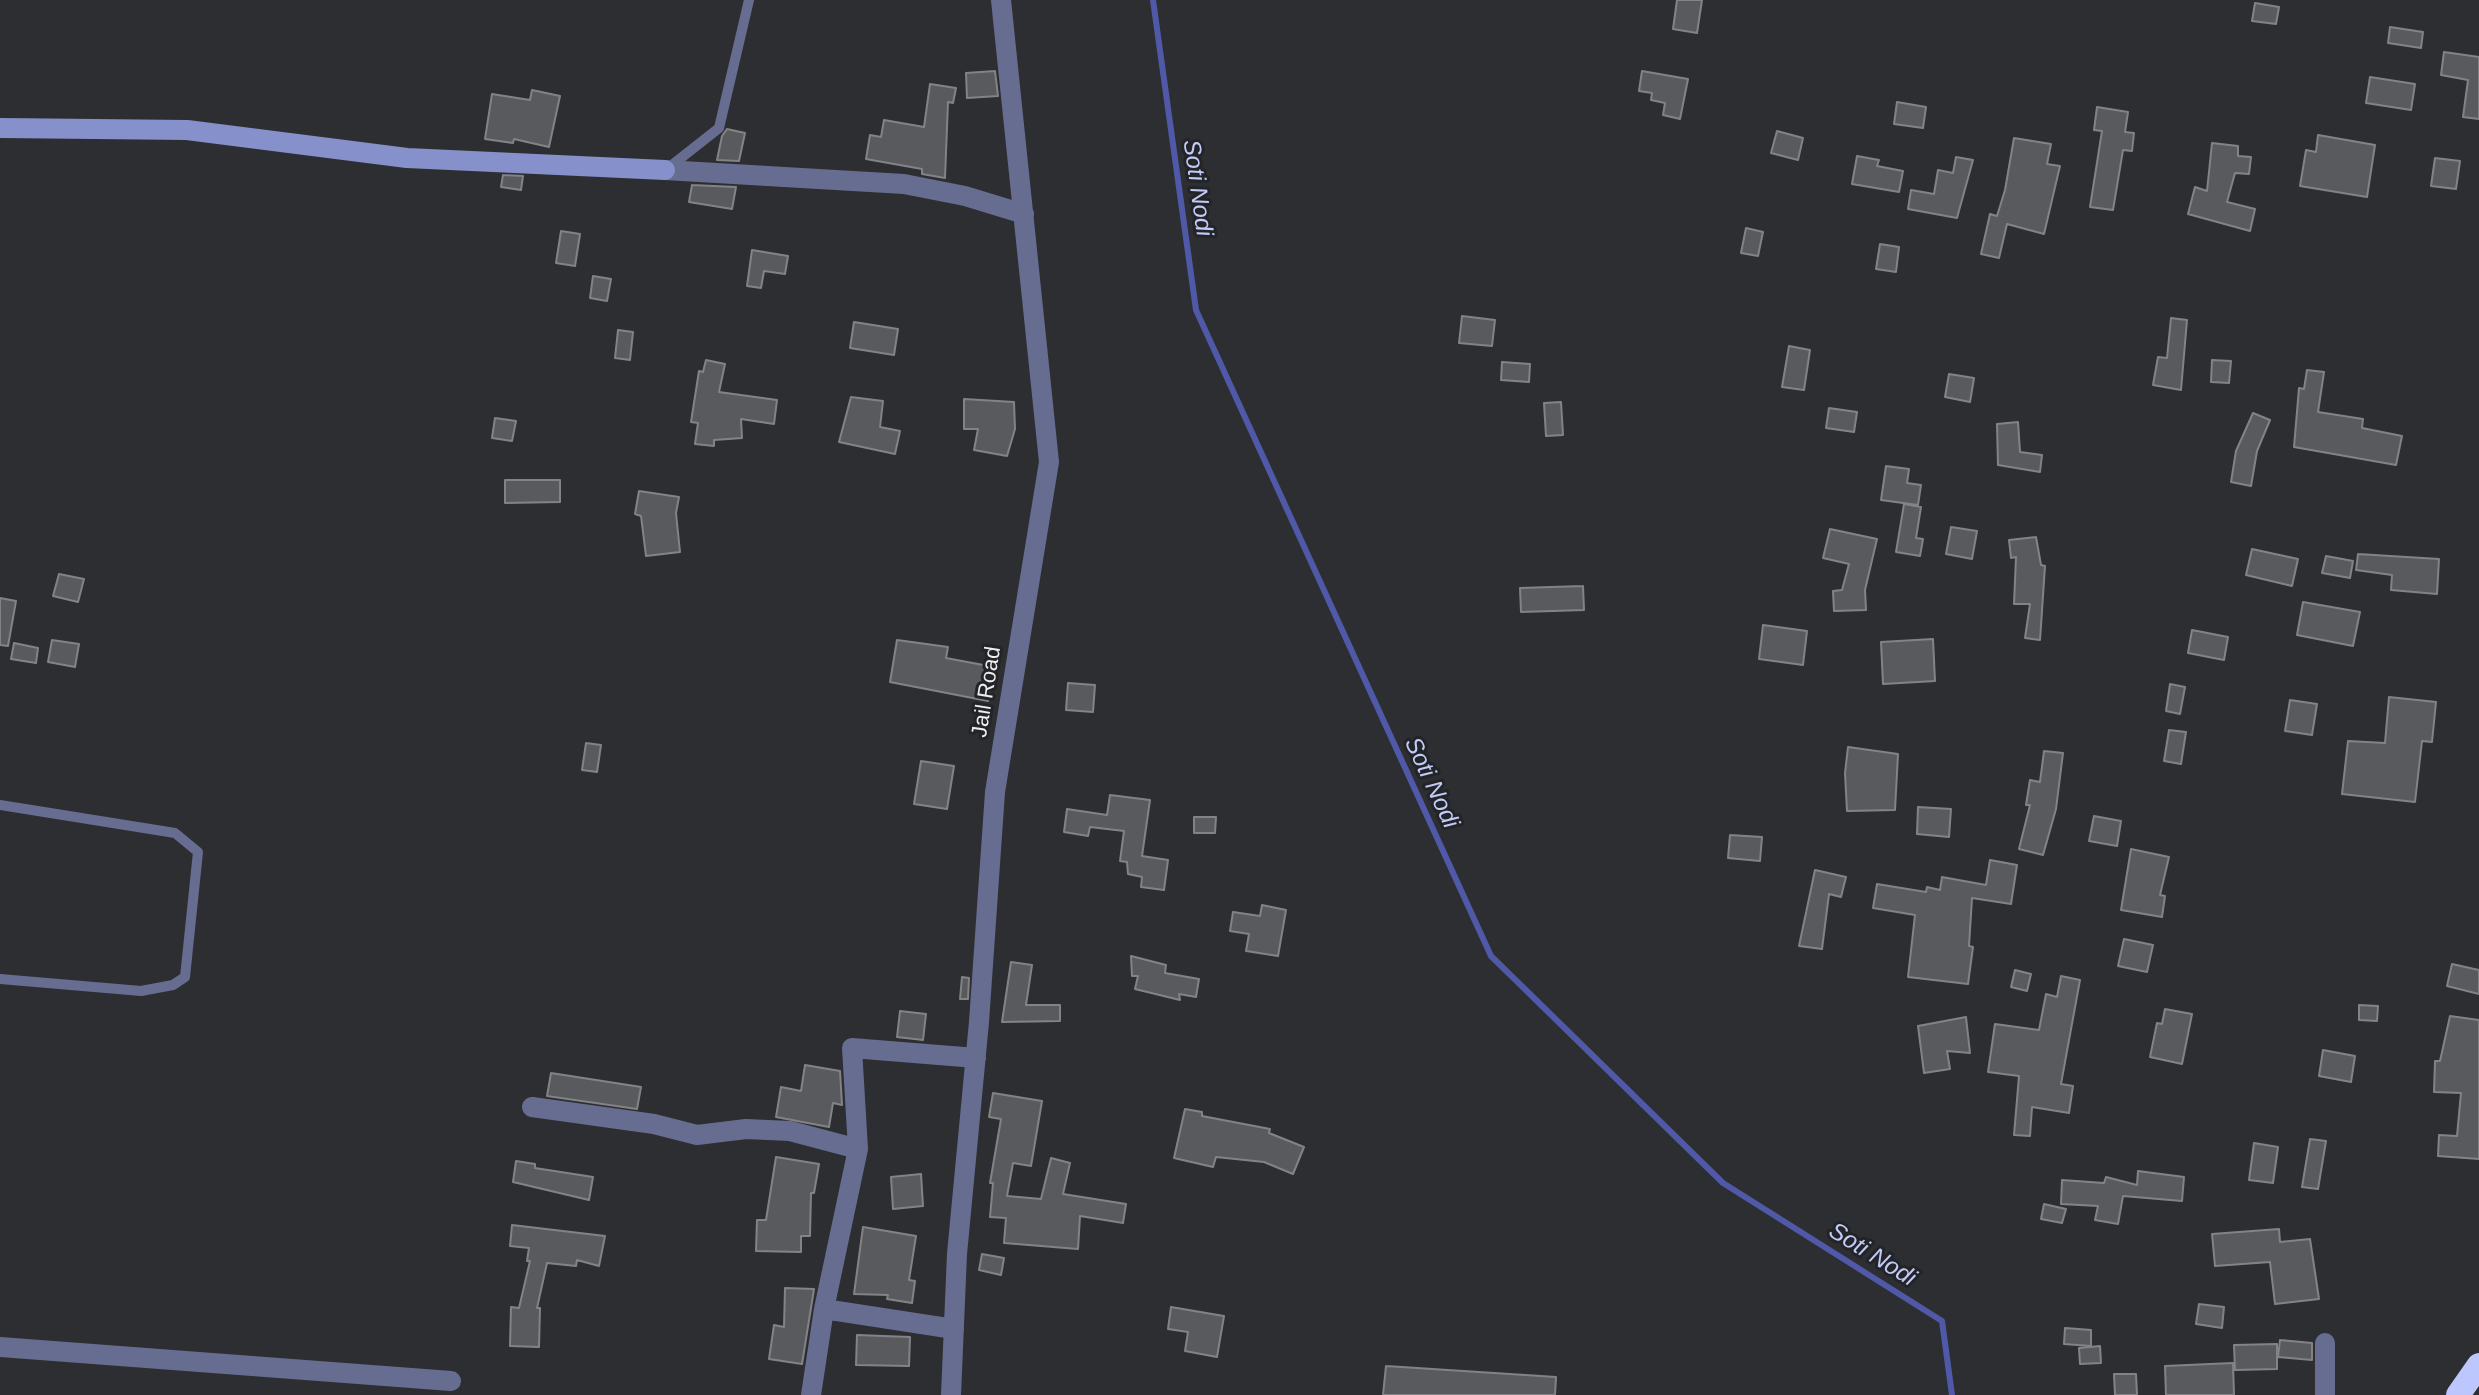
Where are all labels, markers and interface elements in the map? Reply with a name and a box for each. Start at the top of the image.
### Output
water label: Soti Nodi [1176,138,1218,238]
street label: Jail Road [967,645,1007,739]
water label: Soti Nodi [1397,733,1465,833]
water label: Soti Nodi [1823,1217,1921,1293]

